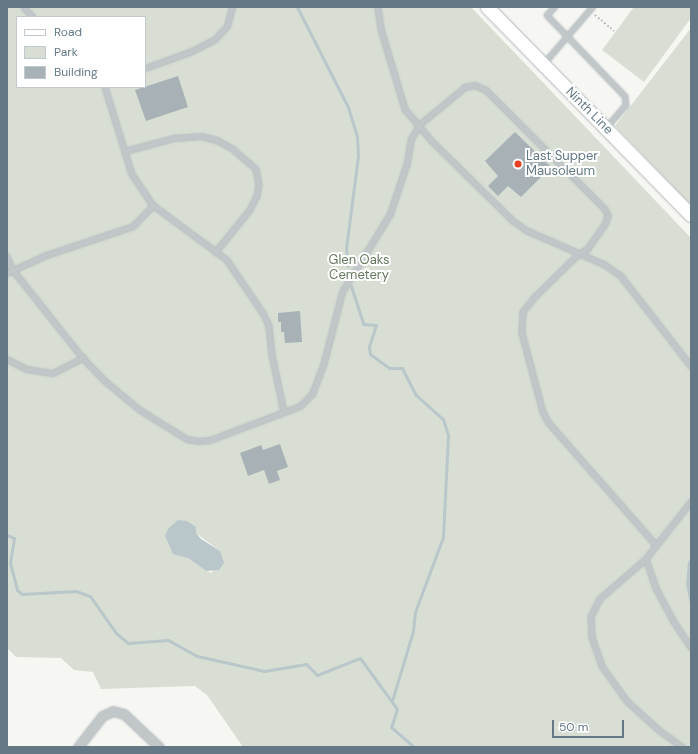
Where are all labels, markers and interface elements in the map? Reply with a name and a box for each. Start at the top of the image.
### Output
legend [16,16,146,88]
text: Road [54,24,82,40]
text: Park [54,44,78,60]
text: Building [54,64,98,80]
street label: Ninth Line [562,84,616,138]
place label: Last Supper Mausoleum [526,149,598,180]
marker: Last Supper Mausoleum [513,159,523,169]
park label: Glen Oaks Cemetery [329,253,389,284]
scale bar [554,712,626,738]
text: 50 m [559,719,588,735]

